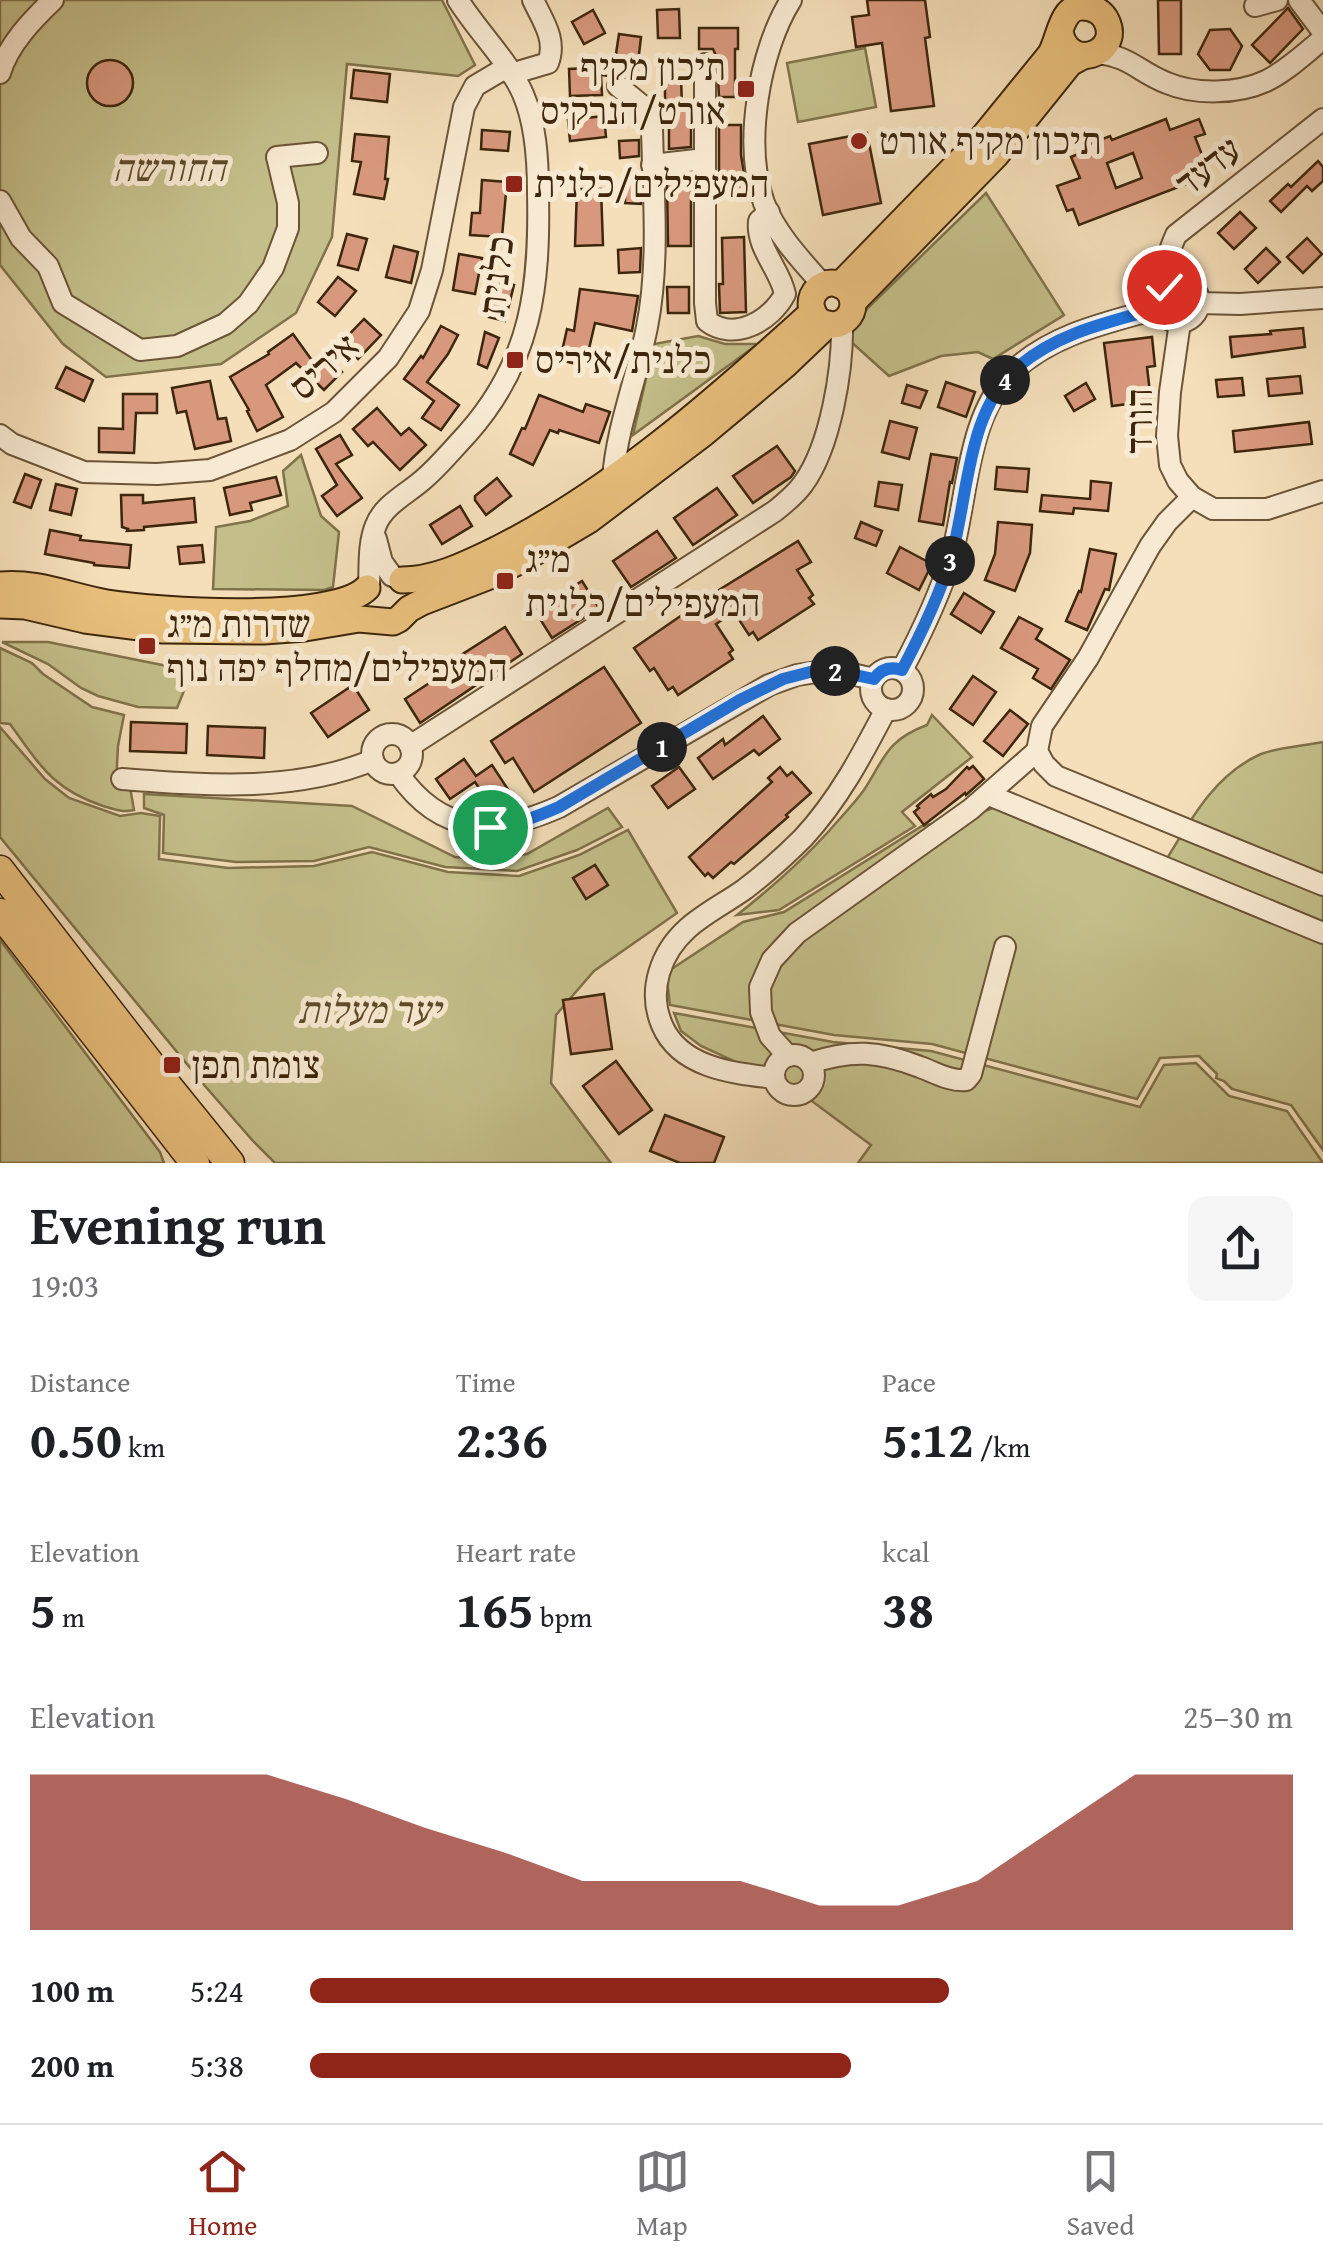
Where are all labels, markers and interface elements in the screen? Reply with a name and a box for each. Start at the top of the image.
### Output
place label: תיכון מקיף אורט/הנרקיס [540,38,726,138]
marker: תיכון מקיף אורט/הנרקיס [735,78,757,100]
place label: תיכון מקיף אורט [879,112,1102,168]
street label: עדעד [1162,121,1252,209]
marker: תיכון מקיף אורט [848,130,870,152]
park label: החורשה [113,139,228,195]
place label: המעפילים/כלנית [534,155,769,211]
marker: המעפילים/כלנית [503,173,525,195]
street label: כלנית [462,232,528,319]
pin [1122,245,1207,330]
icon: check [1137,260,1192,315]
street label: איריס [276,318,371,412]
place label: כלנית/איריס [535,331,711,387]
marker: כלנית/איריס [504,349,526,371]
pin: 4 [980,355,1030,405]
text: 4 [998,359,1012,400]
street label: הורד [1110,388,1166,454]
place label: מ״ג המעפילים/כלנית [525,530,760,630]
pin: 3 [925,536,975,586]
text: 3 [943,540,957,581]
marker: מ״ג המעפילים/כלנית [494,570,516,592]
place label: שדרות מ״ג המעפילים/מחלף יפה נוף [167,595,508,695]
marker: שדרות מ״ג המעפילים/מחלף יפה נוף [136,635,158,657]
pin: 2 [810,646,860,696]
text: 2 [828,650,842,691]
pin: 1 [637,722,687,772]
text: 1 [655,726,669,767]
pin [448,785,533,870]
icon: arrive [463,800,518,855]
park label: יער מעלות [298,981,444,1037]
place label: צומת תפן [192,1036,320,1092]
marker: צומת תפן [161,1054,183,1076]
text: Evening run [30,1184,326,1264]
button: share [1188,1196,1293,1301]
text: 19:03 [30,1262,99,1309]
text: Distance [30,1361,130,1402]
text: Time [456,1361,516,1402]
text: Pace [882,1361,936,1402]
text: 0.50 [30,1402,122,1475]
text: 2:36 [456,1402,548,1475]
text: 5:12 [882,1402,974,1475]
text: km [122,1426,165,1467]
text: /km [974,1426,1030,1467]
text: Elevation [30,1531,140,1572]
text: Heart rate [456,1531,576,1572]
text: kcal [882,1531,930,1572]
text: 5 [30,1572,56,1645]
text: 165 [456,1572,534,1645]
text: 38 [882,1572,934,1645]
text: m [56,1596,85,1637]
text: bpm [534,1596,592,1637]
text: Elevation [30,1693,155,1740]
text: 25–30 m [1183,1693,1293,1740]
text: 100 m [30,1967,114,2014]
text: 5:24 [190,1967,244,2014]
text: 200 m [30,2042,114,2089]
text: 5:38 [190,2042,244,2089]
tab: Home [189,2144,257,2245]
tab: Map [635,2144,690,2245]
tab: Saved [1067,2144,1134,2245]

